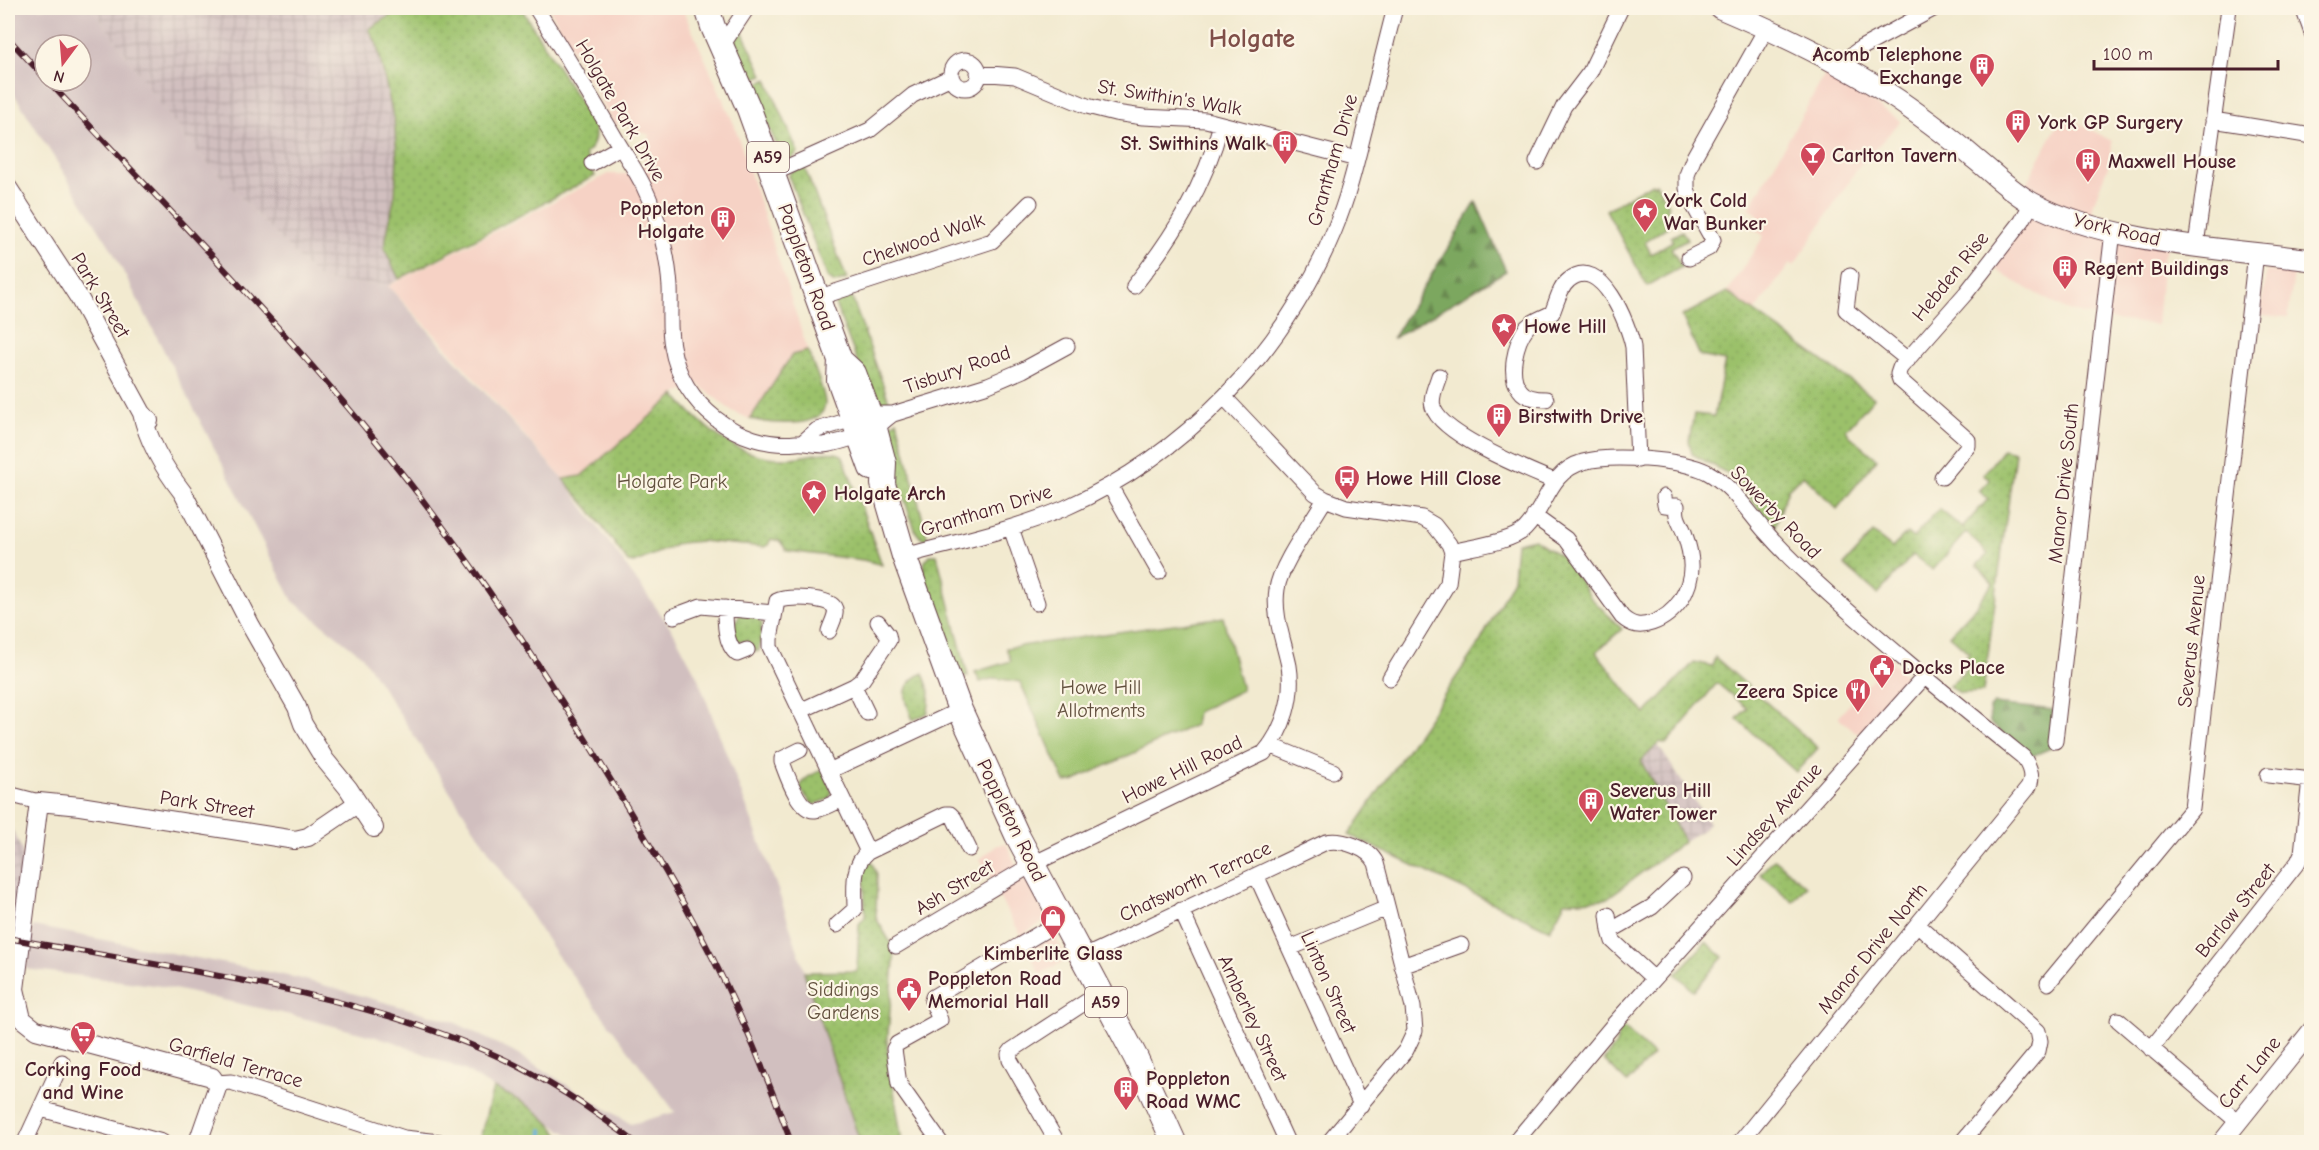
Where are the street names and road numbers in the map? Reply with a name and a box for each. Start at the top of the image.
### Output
street label: Holgate Park Drive [571,35,671,185]
street label: St. Swithin's Walk [1096,75,1244,120]
street label: Grantham Drive [1303,91,1362,229]
road number: A59 [747,142,789,172]
street label: Poppleton Road [773,201,840,334]
street label: Chelwood Walk [859,208,988,271]
street label: York Road [2071,208,2163,251]
street label: Hebden Rise [1907,227,1993,326]
street label: Park Street [66,249,136,343]
street label: Tisbury Road [901,341,1013,398]
street label: Manor Drive South [2044,402,2083,564]
street label: Sowerby Road [1726,461,1826,564]
street label: Grantham Drive [918,480,1055,541]
street label: Severus Avenue [2173,574,2210,708]
street label: Howe Hill Road [1118,730,1246,808]
street label: Poppleton Road [972,755,1051,885]
street label: Lindsey Avenue [1722,758,1827,871]
street label: Park Street [158,786,257,823]
street label: Chatsworth Terrace [1116,836,1275,927]
street label: Ash Street [911,854,999,920]
street label: Barlow Street [2191,858,2281,962]
street label: Manor Drive North [1813,878,1932,1018]
street label: Linton Street [1296,928,1362,1038]
street label: Amberley Street [1213,951,1292,1086]
road number: A59 [1085,987,1127,1017]
street label: Garfield Terrace [166,1032,306,1093]
street label: Carr Lane [2213,1032,2285,1113]

